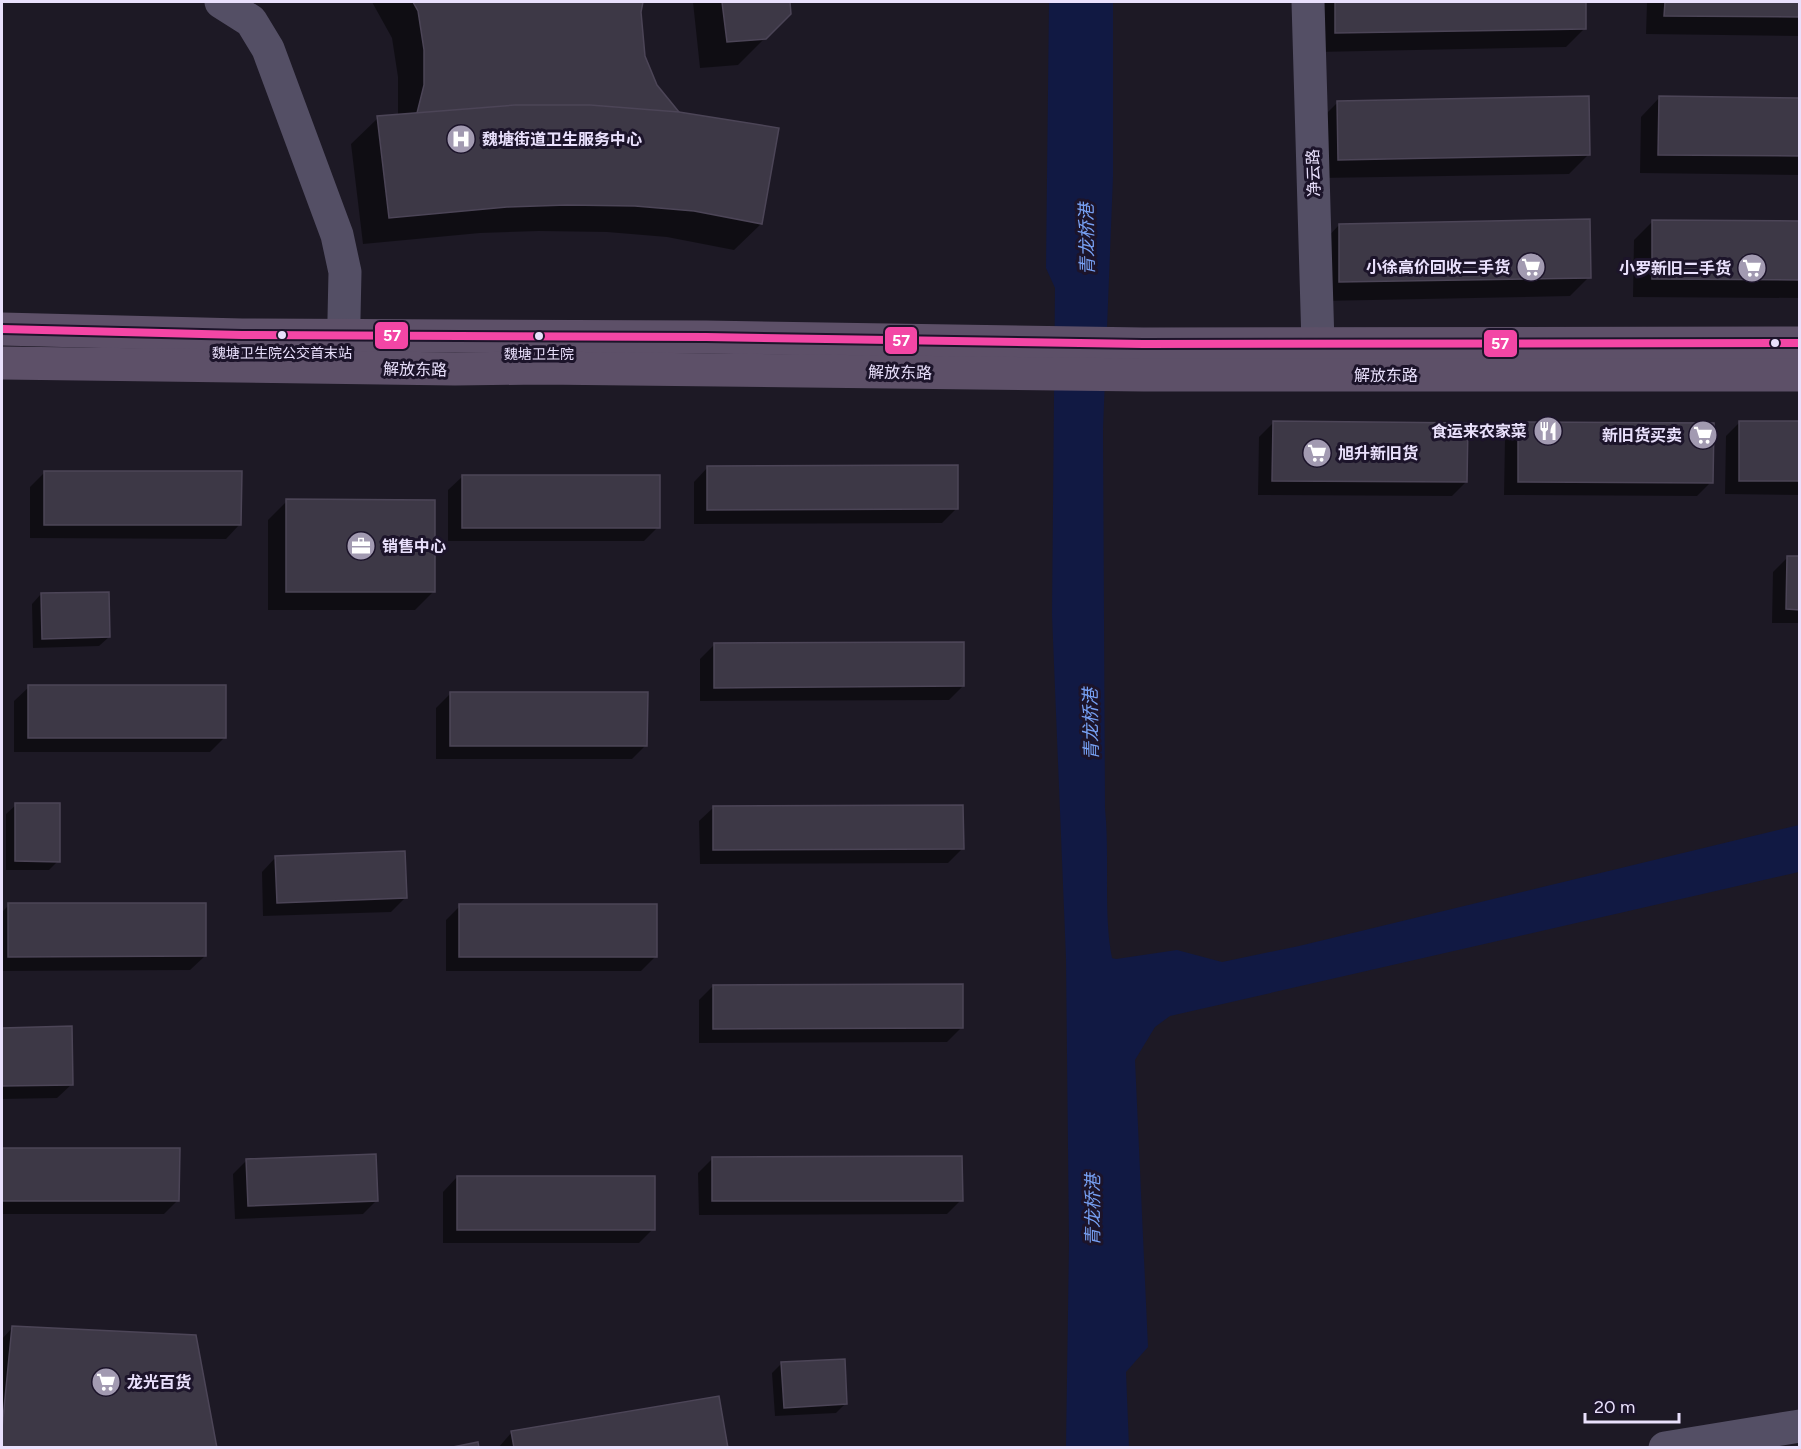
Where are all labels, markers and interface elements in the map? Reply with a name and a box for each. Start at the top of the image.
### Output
hospital icon: 魏塘街道卫生服务中心 [445,123,477,155]
place label: 魏塘街道卫生服务中心 [482,130,642,149]
street label: 净云路 [1303,149,1324,197]
water label: 青龙桥港 [1075,200,1099,275]
supermarket icon: 小徐高价回收二手货 [1515,251,1547,283]
supermarket icon: 小罗新旧二手货 [1736,252,1768,284]
place label: 小徐高价回收二手货 [1366,258,1510,277]
place label: 小罗新旧二手货 [1619,259,1731,278]
line badge: 57 [374,321,409,350]
text: 57 [383,326,401,345]
line badge: 57 [884,326,918,355]
marker: 魏塘卫生院公交首末站 [276,329,288,341]
line badge: 57 [1483,329,1518,358]
marker: 魏塘卫生院 [533,330,545,342]
text: 57 [892,331,910,350]
text: 57 [1491,334,1509,353]
unlabelled marker [1769,337,1781,349]
place label: 魏塘卫生院公交首末站 [212,345,352,362]
place label: 魏塘卫生院 [504,346,574,363]
street label: 解放东路 [383,359,447,380]
street label: 解放东路 [868,362,932,383]
street label: 解放东路 [1354,366,1418,385]
restaurant icon: 食运来农家菜 [1532,415,1564,447]
supermarket icon: 新旧货买卖 [1687,419,1719,451]
place label: 食运来农家菜 [1431,422,1527,441]
place label: 新旧货买卖 [1602,426,1682,445]
supermarket icon: 旭升新旧货 [1301,437,1333,469]
place label: 旭升新旧货 [1338,444,1418,463]
office icon: 销售中心 [345,530,377,562]
place label: 销售中心 [382,537,446,556]
water label: 青龙桥港 [1079,685,1103,760]
water label: 青龙桥港 [1082,1171,1104,1246]
supermarket icon: 龙光百货 [90,1366,122,1398]
place label: 龙光百货 [127,1373,191,1392]
scale bar [1585,1386,1680,1424]
text: 20 m [1594,1396,1635,1418]

